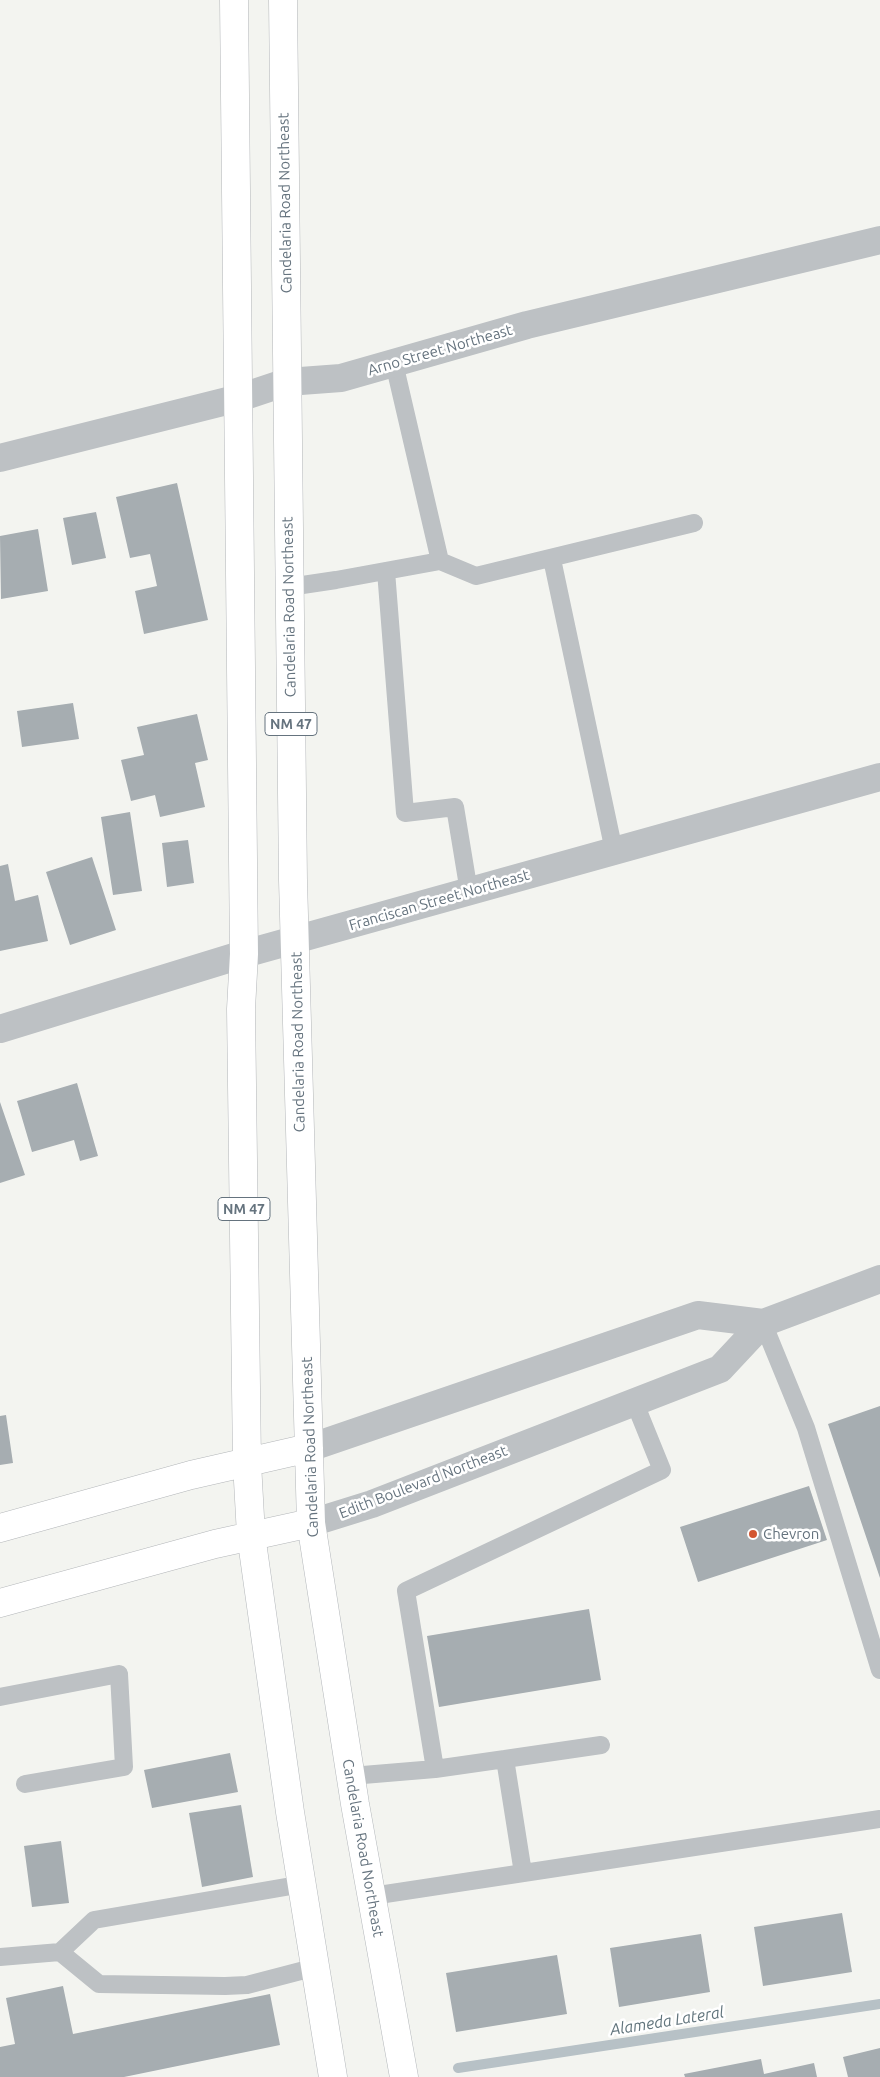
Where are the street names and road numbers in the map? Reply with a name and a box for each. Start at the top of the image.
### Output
street label: Candelaria Road Northeast [274,112,296,294]
street label: Arno Street Northeast [366,321,514,379]
street label: Candelaria Road Northeast [278,516,300,698]
road number: NM 47 [265,712,317,736]
street label: Franciscan Street Northeast [347,866,531,934]
street label: Candelaria Road Northeast [287,951,309,1133]
road number: NM 47 [218,1198,270,1220]
street label: Candelaria Road Northeast [298,1356,322,1538]
street label: Edith Boulevard Northeast [336,1442,510,1522]
street label: Candelaria Road Northeast [338,1757,388,1939]

